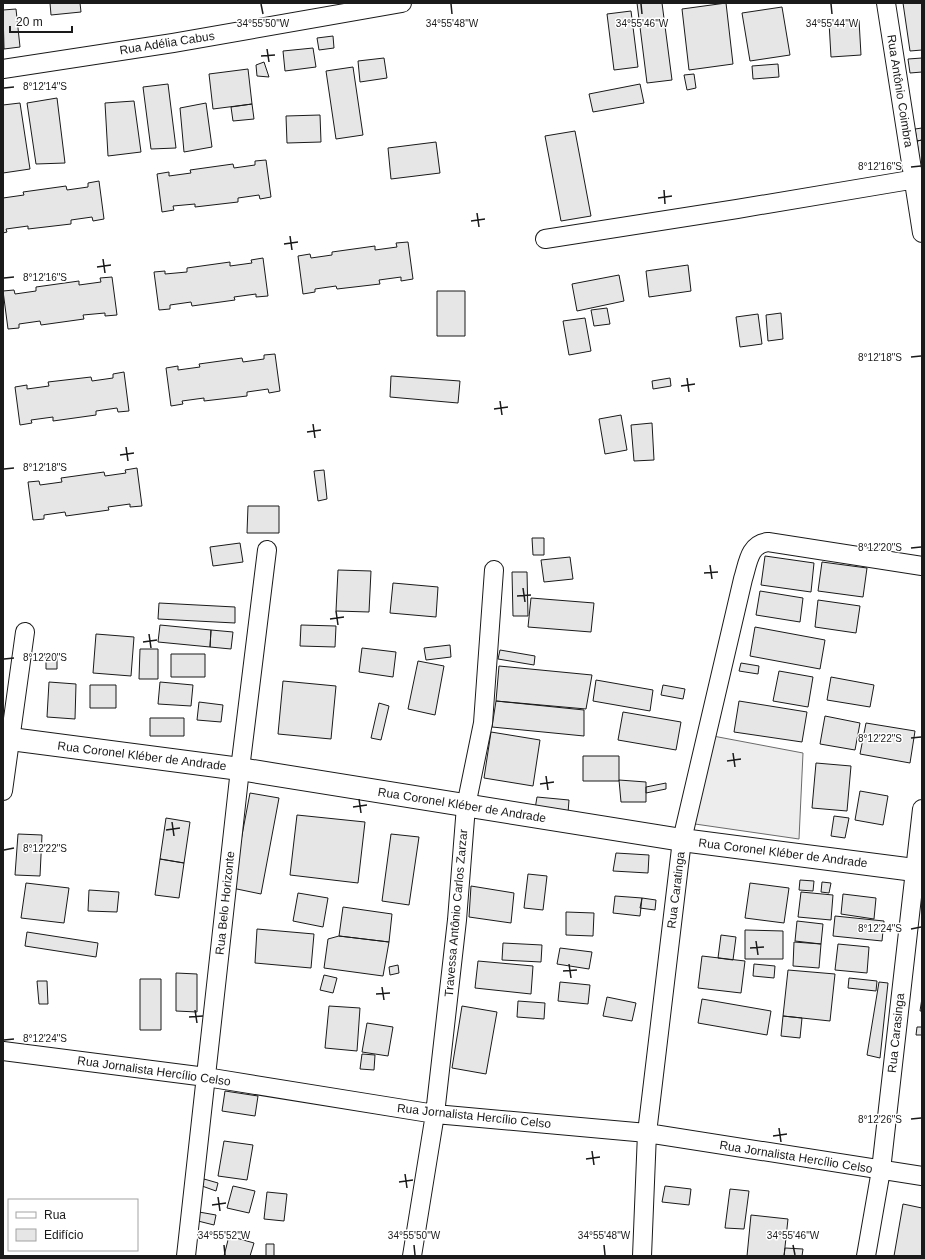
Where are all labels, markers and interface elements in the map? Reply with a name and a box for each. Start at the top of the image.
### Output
scale bar [10,8,72,34]
text: 20 m [16,15,43,29]
text: 34°55'50"W [237,18,290,29]
text: 34°55'48"W [426,18,479,29]
text: 34°55'46"W [616,18,669,29]
text: 34°55'44"W [806,18,859,29]
street label: Rua Adélia Cabus [118,29,216,57]
street label: Rua Antônio Coimbra [884,34,916,149]
text: 8°12'14"S [23,81,67,92]
text: 8°12'16"S [858,161,902,172]
text: 8°12'16"S [23,272,67,283]
text: 8°12'18"S [858,352,902,363]
text: 8°12'18"S [23,462,67,473]
text: 8°12'20"S [858,542,902,553]
text: 8°12'20"S [23,652,67,663]
text: 8°12'22"S [858,733,902,744]
street label: Rua Coronel Kléber de Andrade [57,739,228,773]
street label: Rua Coronel Kléber de Andrade [377,785,547,825]
street label: Travessa Antônio Carlos Zarzar [442,829,470,997]
street label: Rua Coronel Kléber de Andrade [698,836,869,870]
text: 8°12'22"S [23,843,67,854]
street label: Rua Belo Horizonte [213,850,237,955]
street label: Rua Caratinga [664,850,688,929]
text: 8°12'24"S [858,923,902,934]
street label: Rua Carasinga [885,992,907,1074]
text: 8°12'24"S [23,1033,67,1044]
street label: Rua Jornalista Hercílio Celso [76,1053,232,1089]
street label: Rua Jornalista Hercílio Celso [396,1101,552,1131]
text: 8°12'26"S [858,1114,902,1125]
street label: Rua Jornalista Hercílio Celso [718,1138,874,1176]
legend [8,1199,138,1251]
text: Rua [44,1208,66,1222]
text: Edifício [44,1228,84,1242]
text: 34°55'52"W [198,1230,251,1241]
text: 34°55'50"W [388,1230,441,1241]
text: 34°55'48"W [578,1230,631,1241]
text: 34°55'46"W [767,1230,820,1241]

